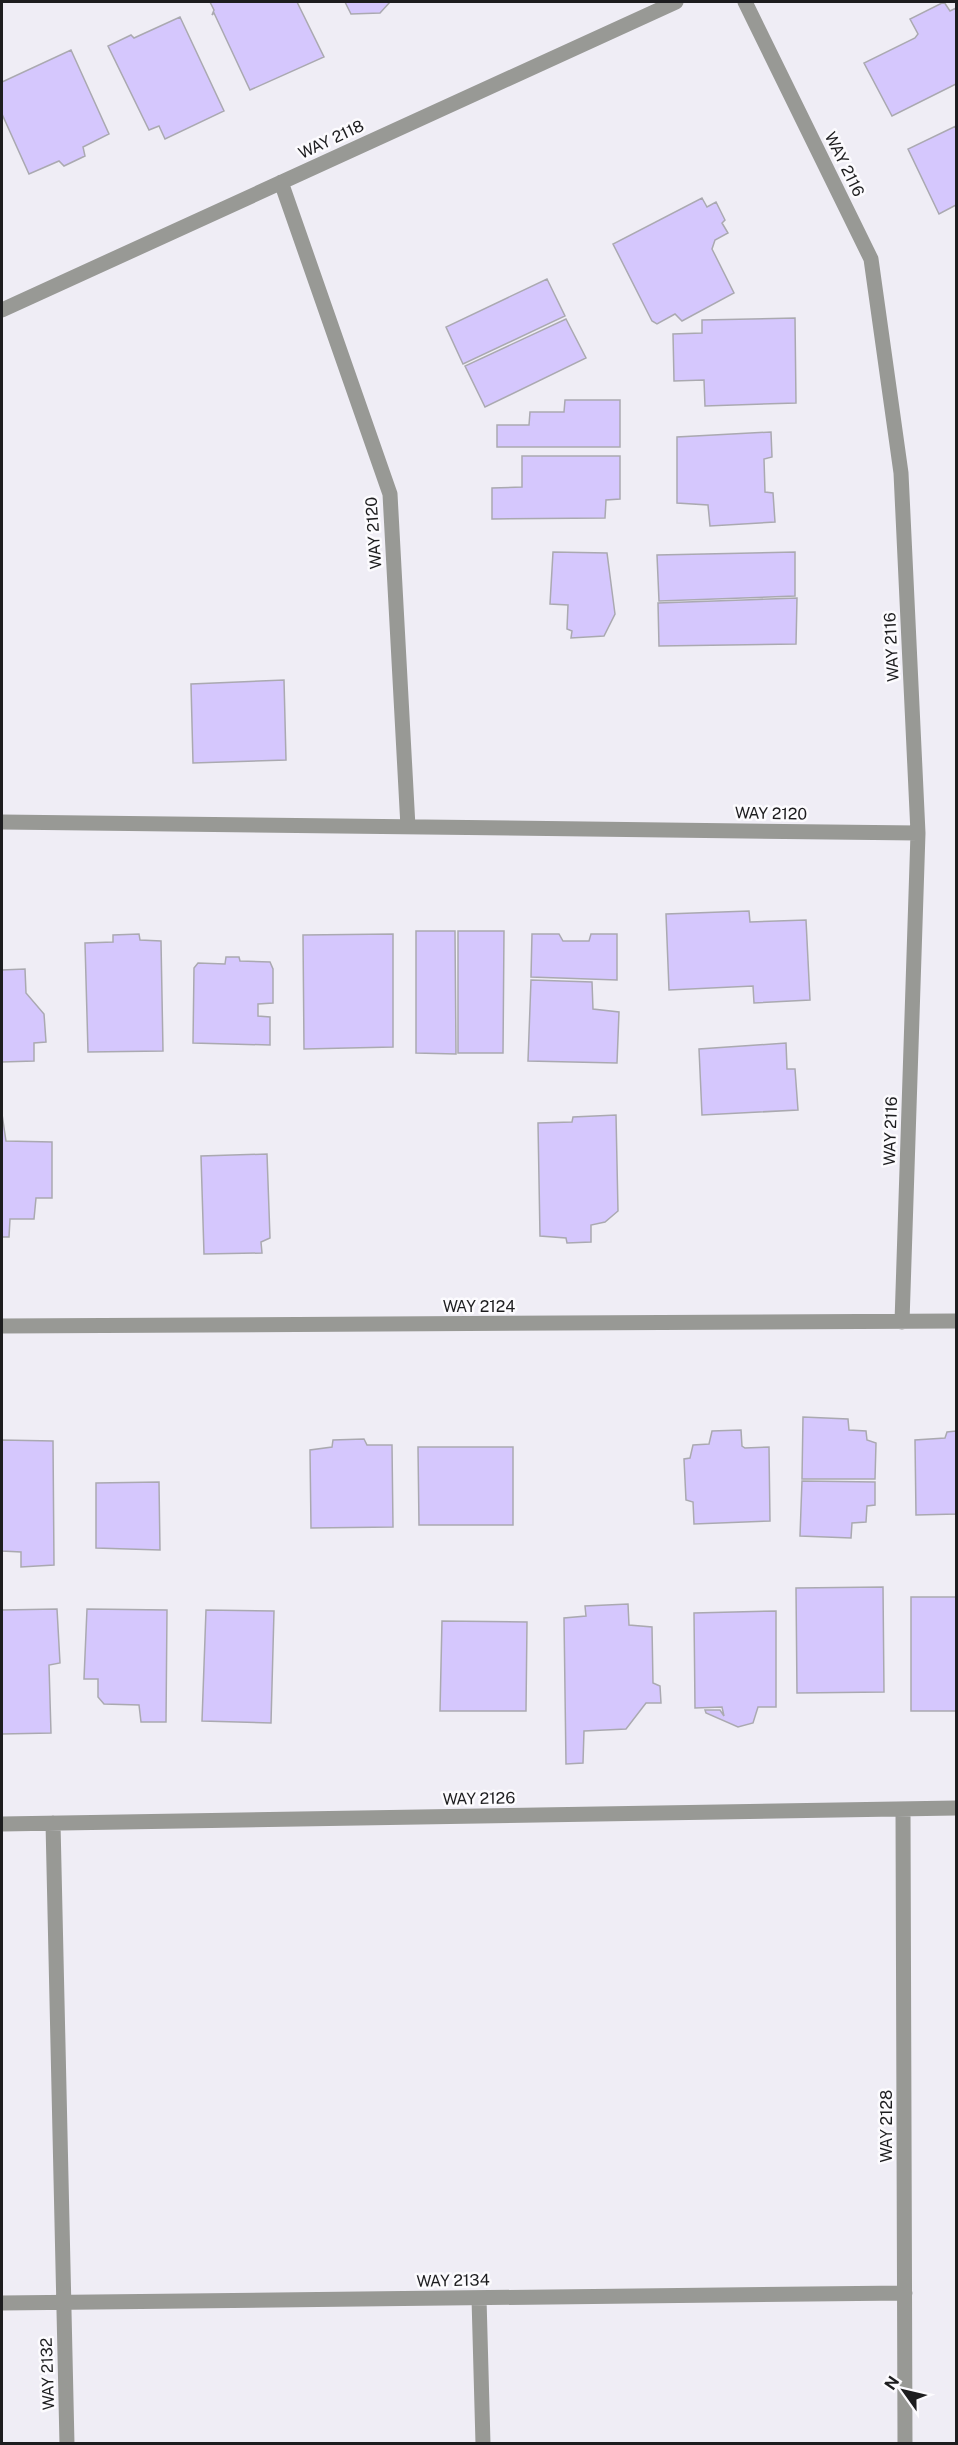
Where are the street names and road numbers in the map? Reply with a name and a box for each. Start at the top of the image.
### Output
street label: WAY 2118 [296,116,367,163]
street label: WAY 2116 [821,129,868,200]
street label: WAY 2120 [361,496,386,570]
street label: WAY 2116 [880,612,903,682]
street label: WAY 2120 [735,803,808,824]
street label: WAY 2116 [880,1096,901,1166]
street label: WAY 2124 [443,1297,515,1316]
street label: WAY 2126 [443,1788,515,1809]
street label: WAY 2128 [877,2090,896,2162]
street label: WAY 2134 [416,2270,490,2291]
street label: WAY 2132 [37,2337,58,2411]

